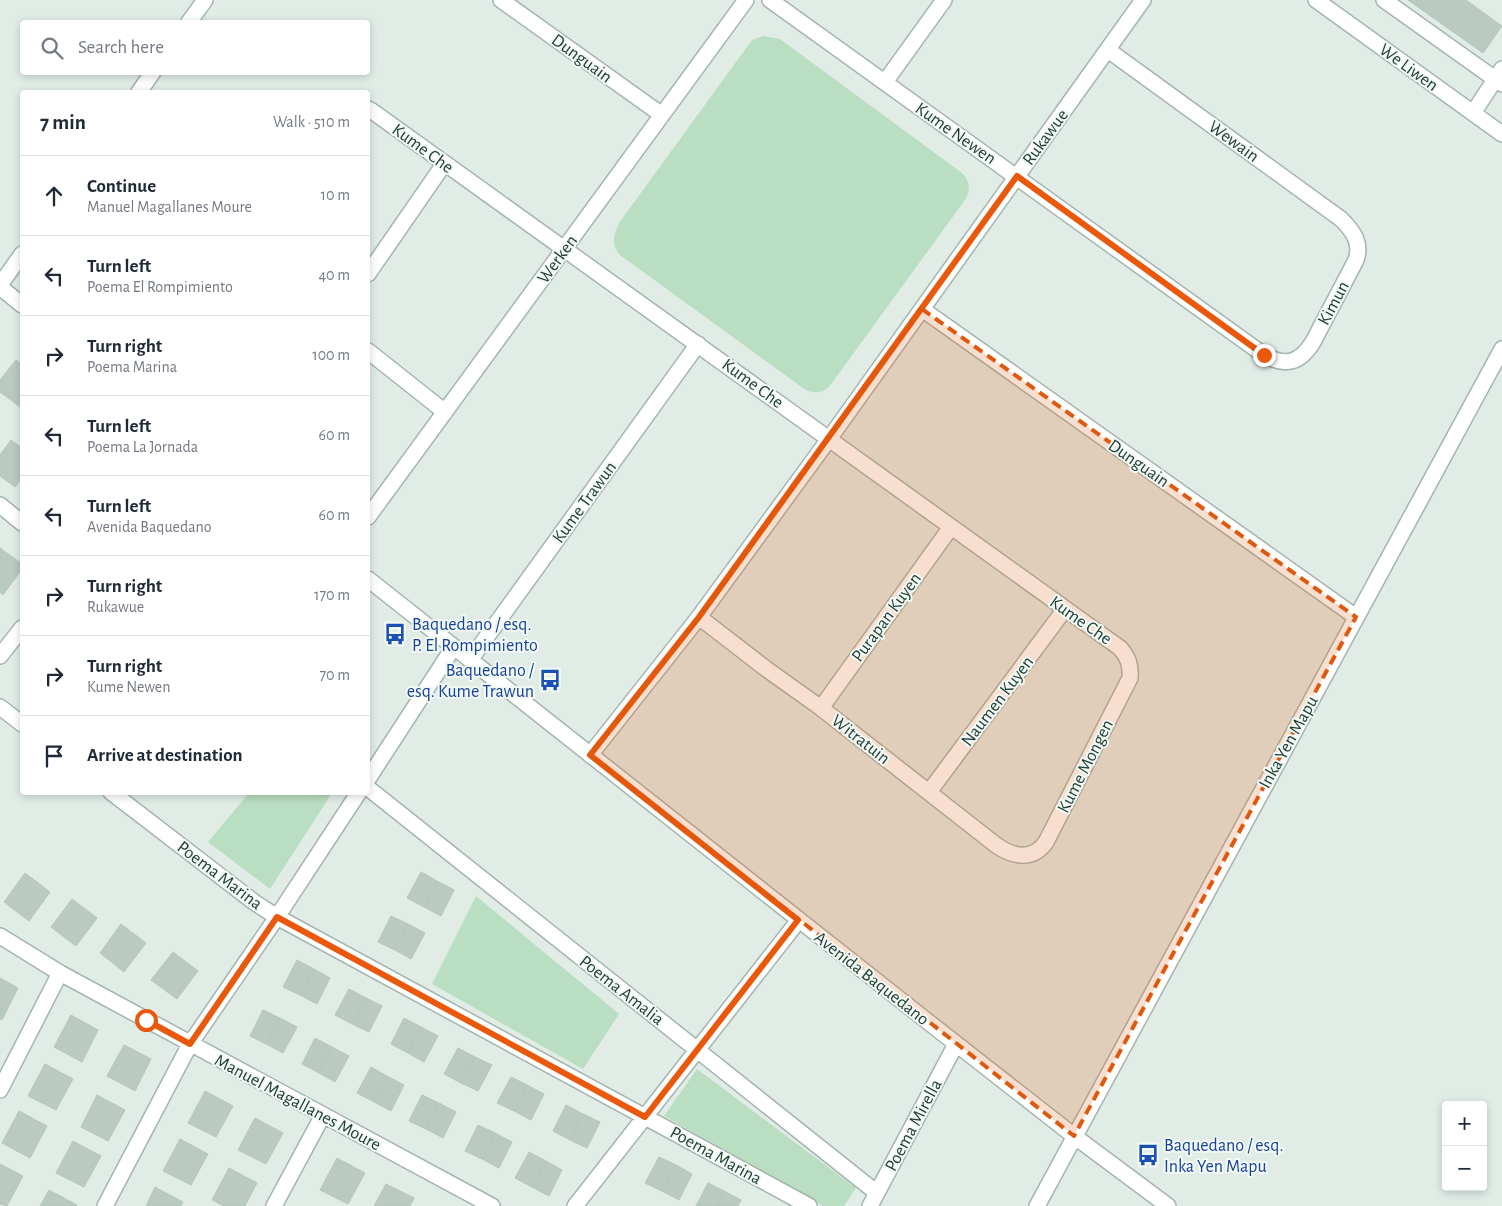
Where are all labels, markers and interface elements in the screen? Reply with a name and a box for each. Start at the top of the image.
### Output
search box [20,20,370,75]
street label: Dunguain [548,31,615,87]
icon: search [38,34,66,62]
text: Search here [78,38,164,57]
street label: We Liwen [1376,41,1441,95]
street label: Kume Newen [912,100,999,168]
street label: Rukawue [1020,106,1072,169]
text: 7 min [40,112,86,133]
text: Walk · 510 m [273,114,350,130]
street label: Wewain [1205,118,1262,166]
street label: Kume Che [388,121,457,177]
text: Continue [87,177,156,196]
icon: ahead [40,182,68,210]
text: 10 m [321,187,350,203]
text: Manuel Magallanes Moure [87,199,252,215]
street label: Werken [534,232,581,287]
text: Turn left [87,257,151,276]
icon: left [40,262,68,290]
text: 40 m [318,267,350,283]
text: Poema El Rompimiento [87,279,233,295]
street label: Kimun [1315,279,1353,328]
text: Turn right [87,337,162,356]
icon: right [40,342,68,370]
route end [1253,344,1276,367]
text: 100 m [312,347,350,363]
street label: Kume Che [718,356,787,412]
text: Poema Marina [87,359,177,375]
text: Turn left [87,417,151,436]
icon: left [40,422,68,450]
text: 60 m [319,427,350,443]
street label: Dunguain [1105,436,1172,491]
text: Poema La Jornada [87,439,198,455]
street label: Kume Trawun [549,458,620,547]
text: Turn left [87,497,151,516]
icon: left [40,502,68,530]
text: 60 m [319,507,350,523]
text: Avenida Baquedano [87,519,212,535]
street label: Purapan Kuyen [849,570,925,665]
text: Turn right [87,577,162,596]
icon: right [40,582,68,610]
text: 170 m [314,587,350,603]
street label: Kume Che [1046,593,1115,649]
text: Rukawue [87,599,144,615]
place label: Baquedano / esq. P. El Rompimiento [412,616,538,655]
bus stop icon: Baquedano / esq. P. El Rompimiento [382,621,408,647]
street label: Naumen Kuyen [958,653,1037,750]
text: Turn right [87,657,162,676]
icon: right [40,662,68,690]
place label: Baquedano / esq. Kume Trawun [407,662,535,701]
text: 70 m [319,667,350,683]
bus stop icon: Baquedano / esq. Kume Trawun [537,667,563,693]
text: Kume Newen [87,679,171,695]
street label: Inka Yen Mapu [1256,693,1322,792]
street label: Witratuin [828,712,893,768]
street label: Kume Mongen [1055,717,1117,816]
icon: arrive [40,742,68,770]
text: Arrive at destination [87,746,243,765]
street label: Poema Marina [174,838,265,913]
street label: Avenida Baquedano [811,929,932,1029]
street label: Poema Amalia [576,952,667,1029]
route start [135,1009,158,1032]
street label: Manuel Magallanes Moure [211,1051,384,1154]
street label: Poema Mirella [882,1077,946,1174]
map controls [1442,1101,1487,1191]
button: + [1442,1101,1487,1146]
street label: Poema Marina [667,1123,764,1188]
place label: Baquedano / esq. Inka Yen Mapu [1164,1137,1284,1176]
bus stop icon: Baquedano / esq. Inka Yen Mapu [1135,1142,1161,1168]
button: − [1442,1146,1487,1191]

